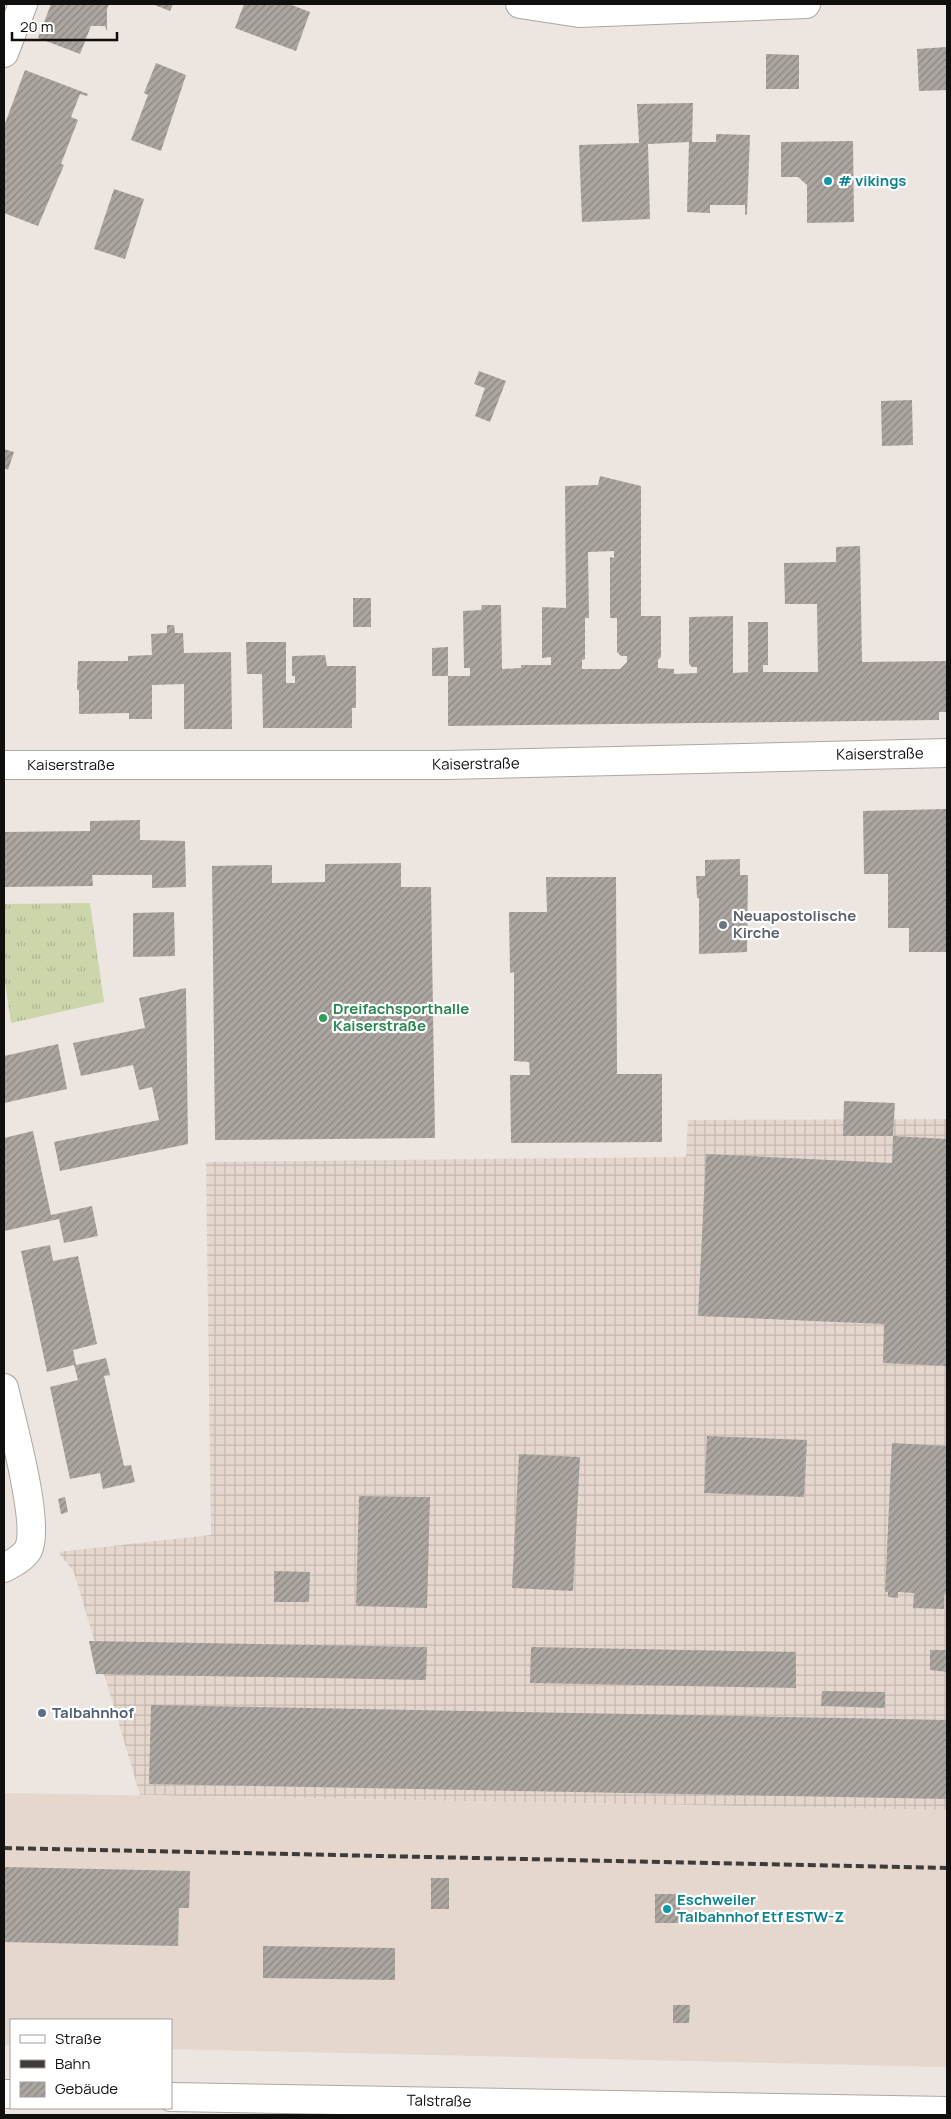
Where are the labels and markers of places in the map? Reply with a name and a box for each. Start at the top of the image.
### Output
place label: # vikings [838,170,907,191]
marker: # vikings [822,175,834,187]
place label: Neuapostolische Kirche [733,905,856,943]
marker: Neuapostolische Kirche [717,919,729,931]
place label: Dreifachsporthalle Kaiserstraße [333,998,469,1036]
marker: Dreifachsporthalle Kaiserstraße [317,1012,329,1024]
place label: Talbahnhof [52,1702,134,1723]
marker: Talbahnhof [36,1707,48,1719]
place label: Eschweiler Talbahnhof Etf ESTW-Z [677,1889,844,1927]
marker: Eschweiler Talbahnhof Etf ESTW-Z [661,1903,673,1915]

